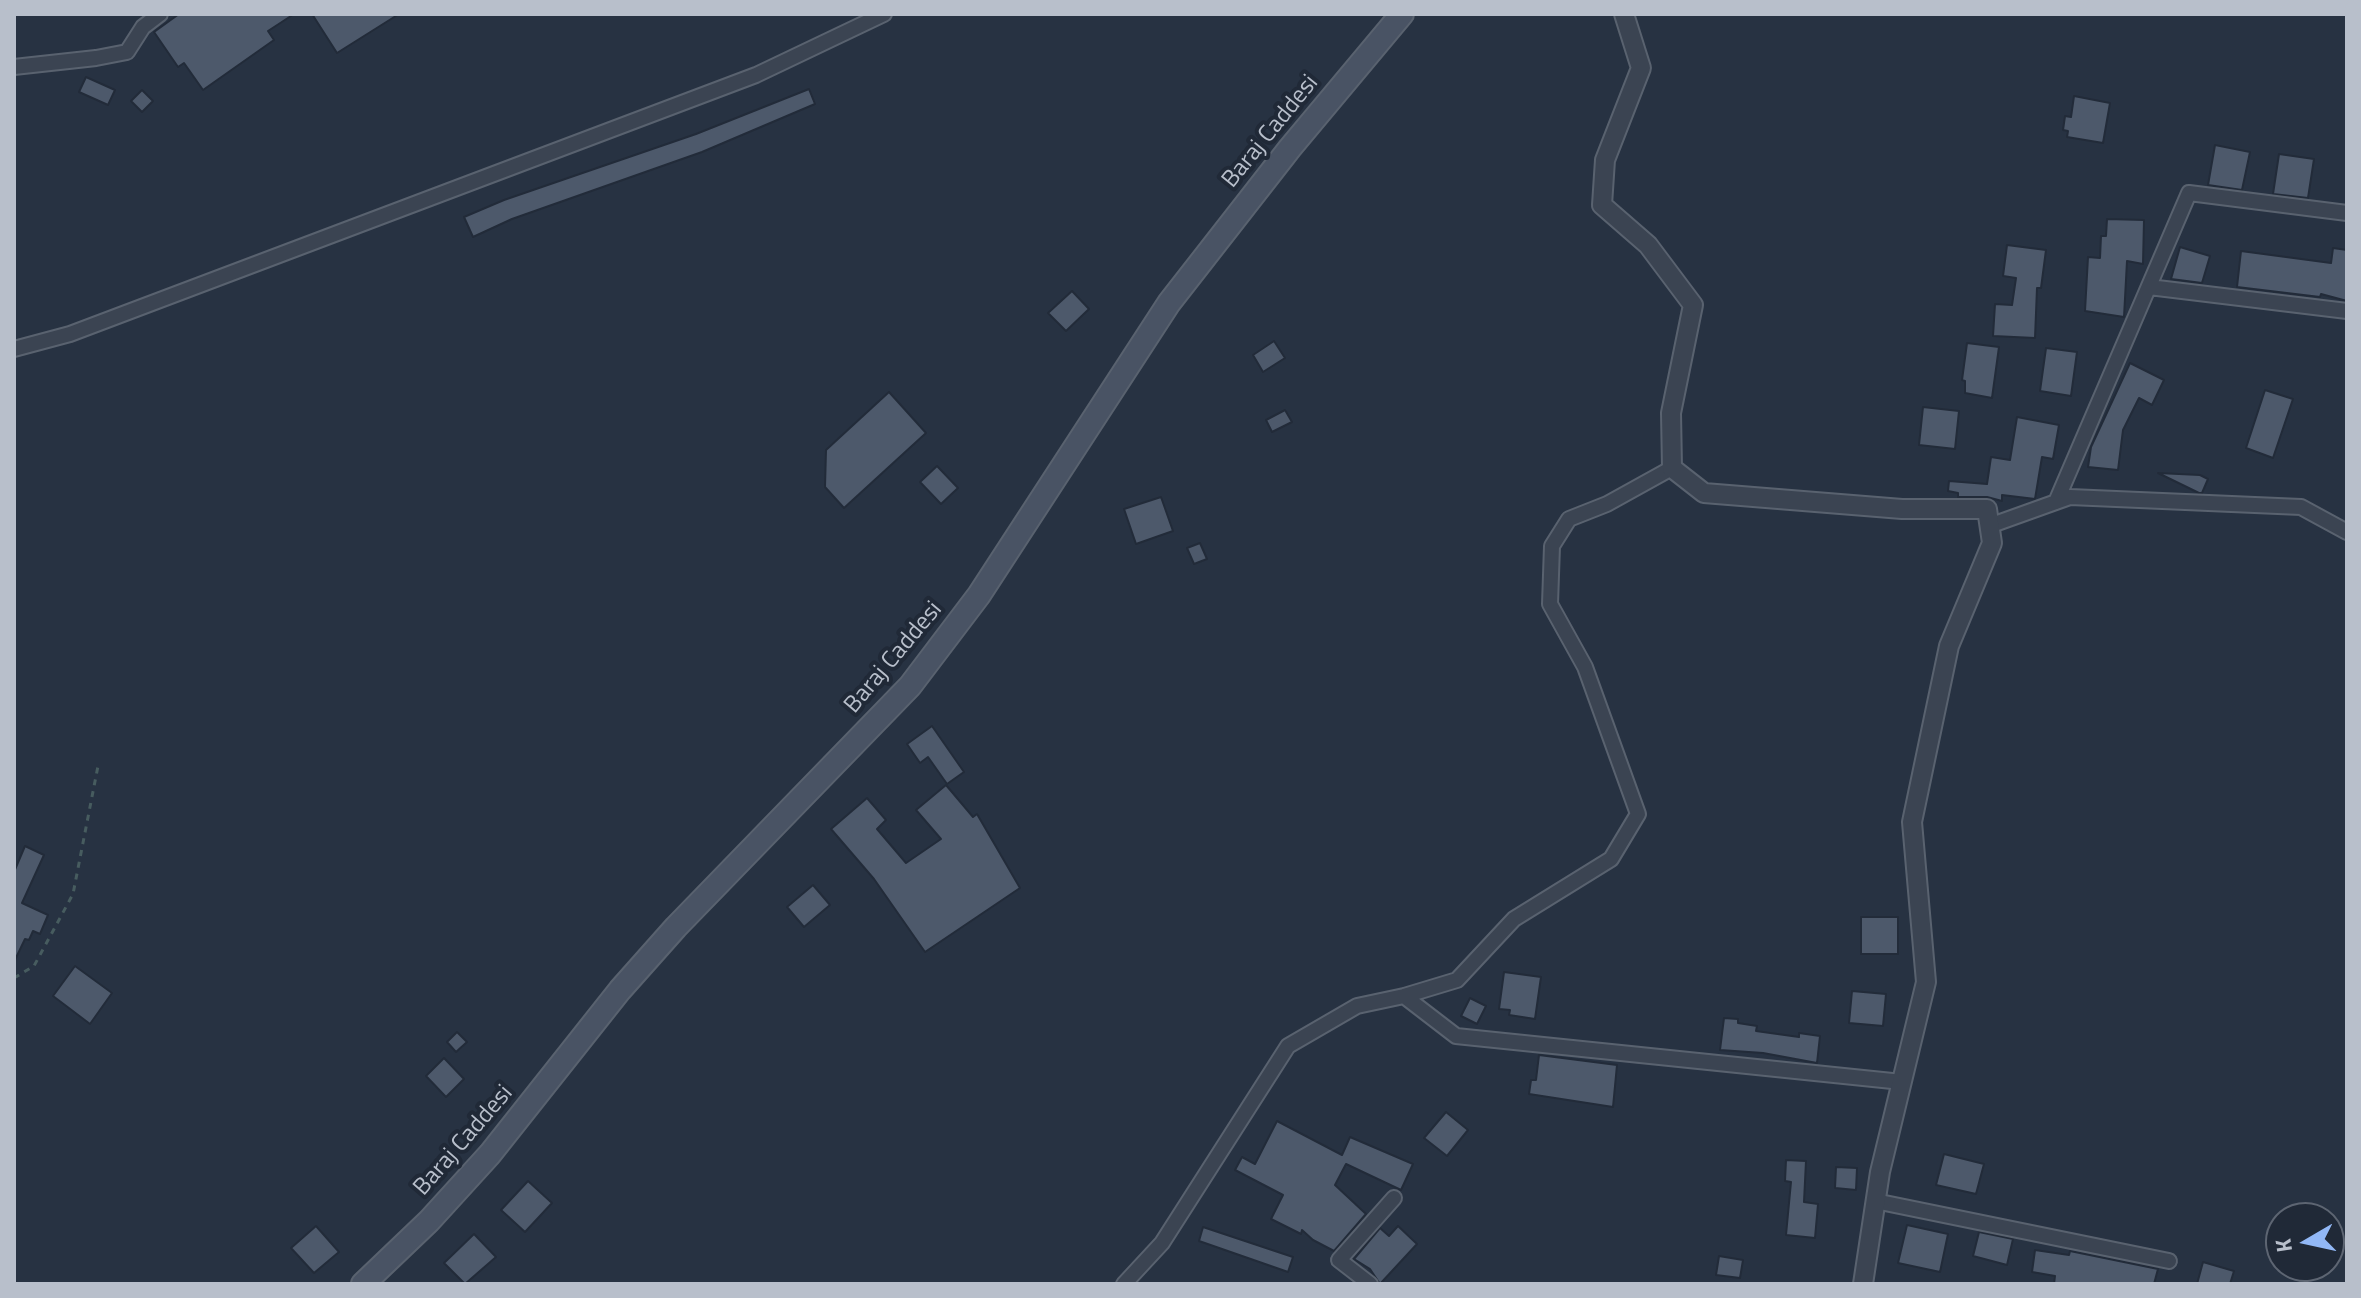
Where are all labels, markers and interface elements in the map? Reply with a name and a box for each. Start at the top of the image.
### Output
street label: Baraj Caddesi [1217,70,1325,194]
street label: Baraj Caddesi [839,596,949,720]
street label: Baraj Caddesi [408,1080,520,1202]
north arrow [2265,1202,2345,1282]
text: K [2265,1236,2301,1255]

